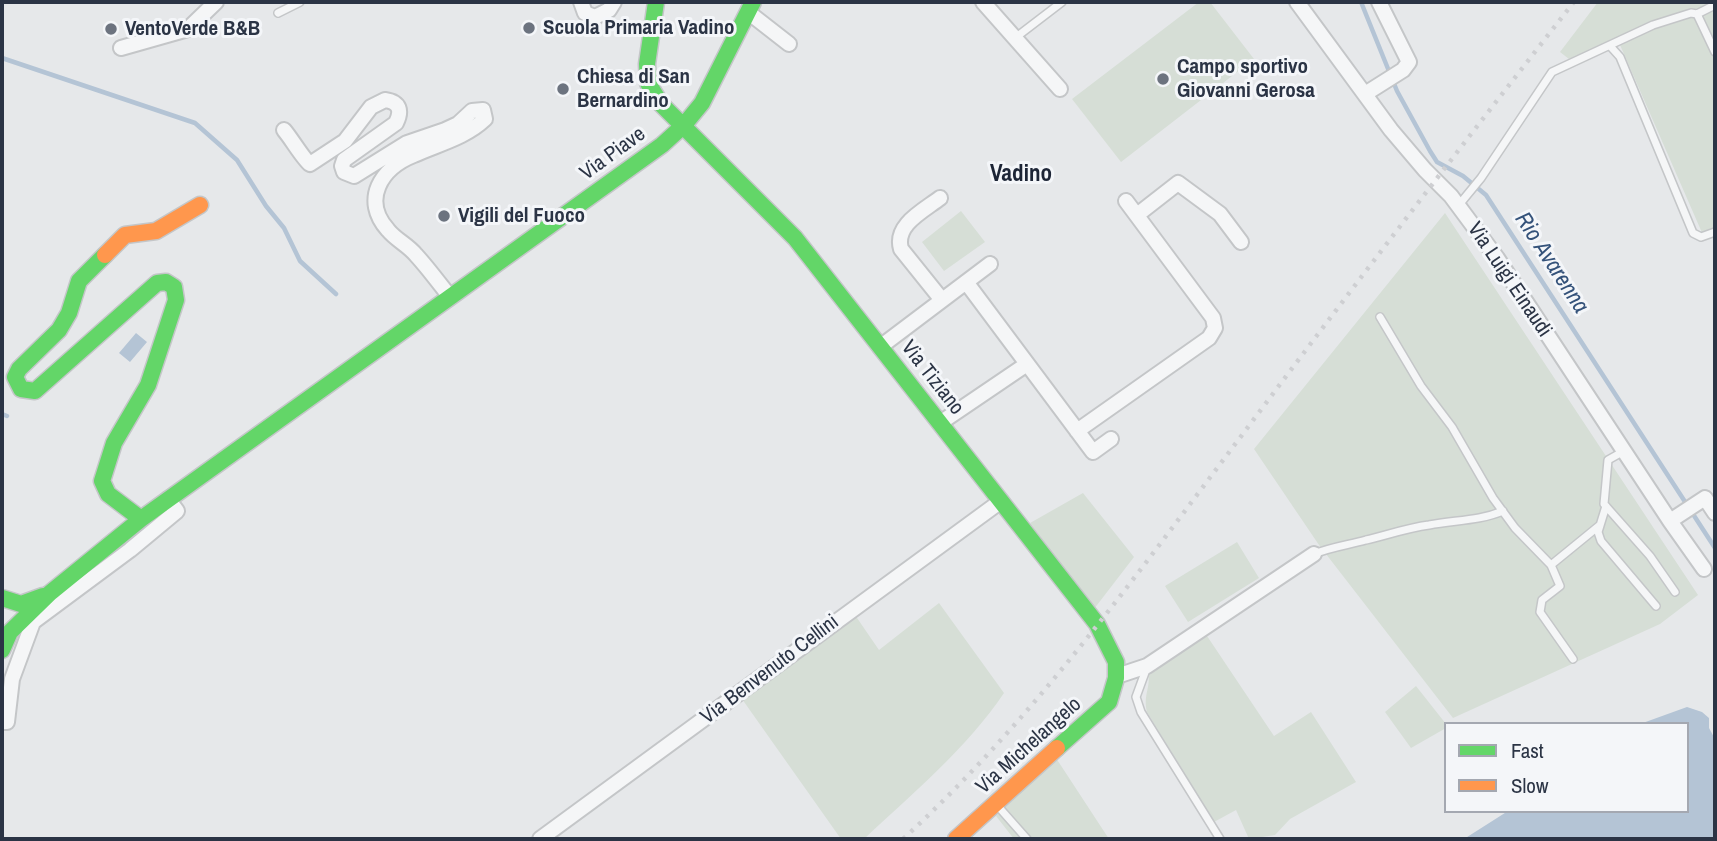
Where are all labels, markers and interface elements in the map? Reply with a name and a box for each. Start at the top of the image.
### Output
place label: Scuola Primaria Vadino [543,15,734,41]
place label: VentoVerde B&B [125,16,260,42]
marker: Scuola Primaria Vadino [521,20,537,36]
marker: VentoVerde B&B [103,21,119,37]
place label: Campo sportivo Giovanni Gerosa [1177,54,1315,104]
place label: Chiesa di San Bernardino [577,64,690,114]
marker: Campo sportivo Giovanni Gerosa [1155,71,1171,87]
marker: Chiesa di San Bernardino [555,81,571,97]
street label: Via Piave [576,122,650,186]
district label: Vadino [990,161,1052,189]
place label: Vigili del Fuoco [458,203,585,229]
water label: Rio Avarenna [1508,207,1594,319]
marker: Vigili del Fuoco [436,208,452,224]
street label: Via Luigi Einaudi [1461,218,1557,342]
street label: Via Tiziano [895,336,969,420]
street label: Via Benvenuto Cellini [696,610,844,730]
street label: Via Michelangelo [971,692,1087,800]
legend [1444,722,1689,813]
text: Fast [1511,736,1544,765]
text: Slow [1511,771,1548,800]

